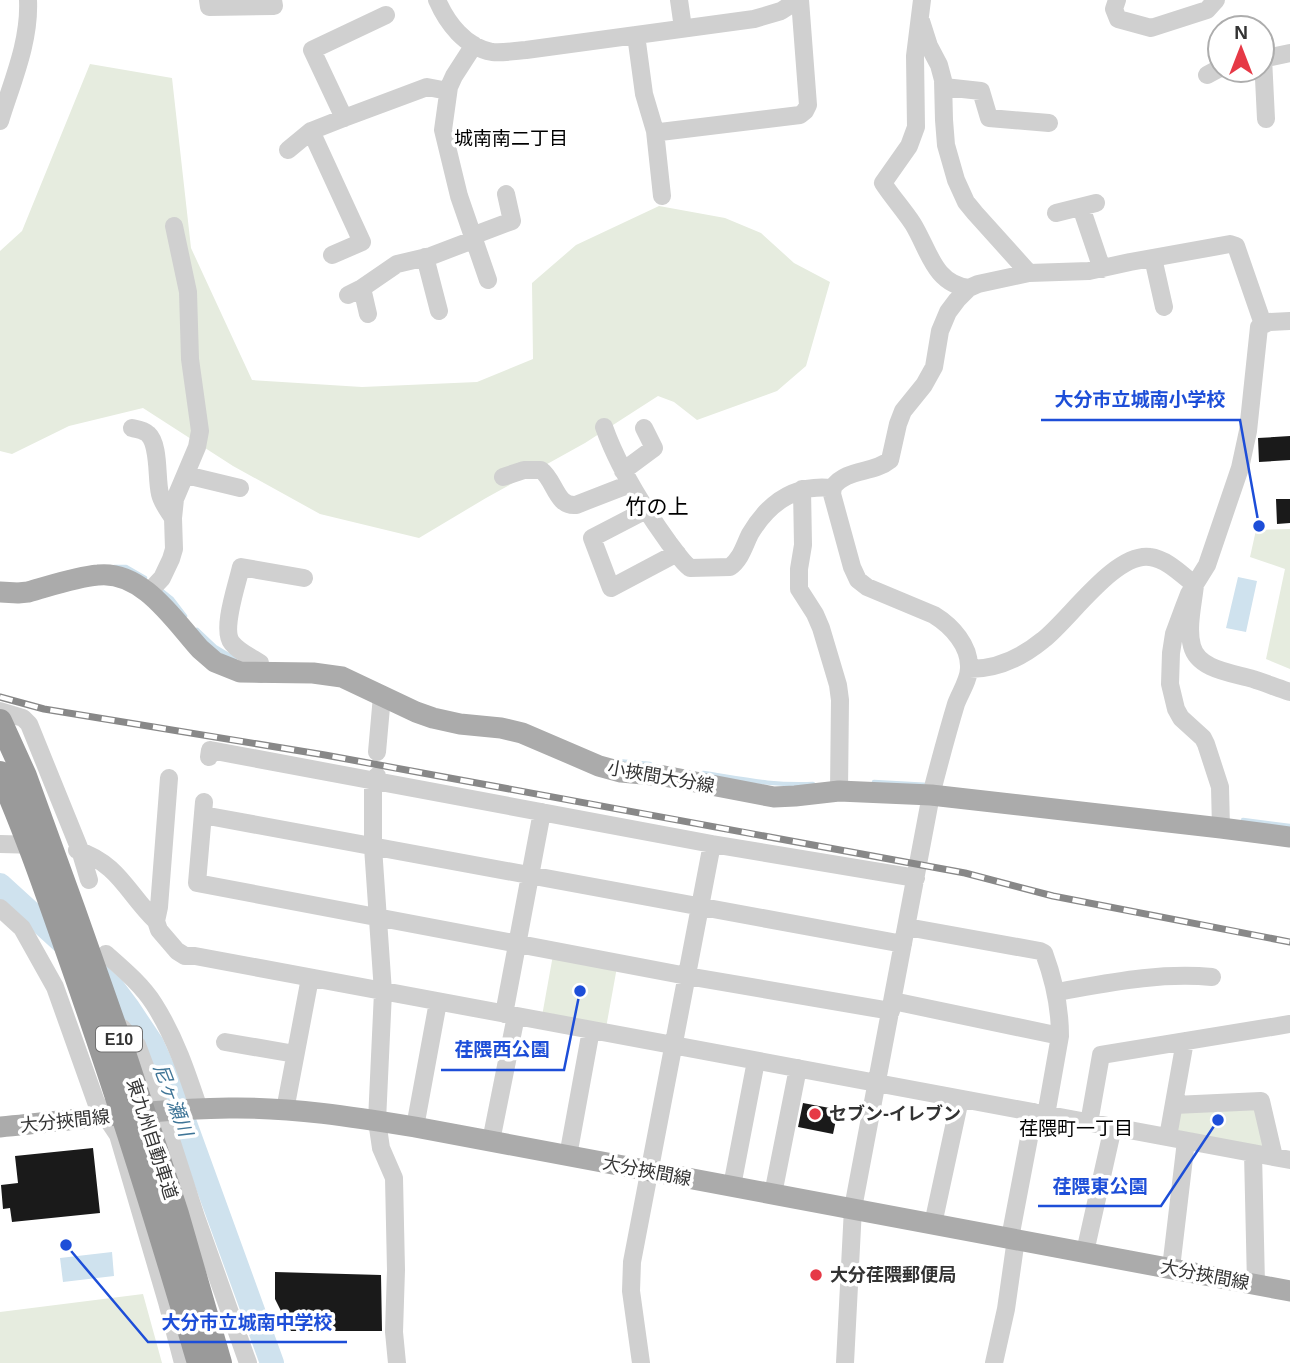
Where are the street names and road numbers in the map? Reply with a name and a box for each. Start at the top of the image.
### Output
street label: 小挾間大分線 [606,758,716,796]
road number: E10 [96,1026,142,1051]
street label: 東九州自動車道 [123,1076,181,1202]
street label: 大分挾間線 [19,1106,111,1136]
street label: 大分挾間線 [601,1153,693,1189]
street label: 大分挾間線 [1159,1257,1251,1293]

